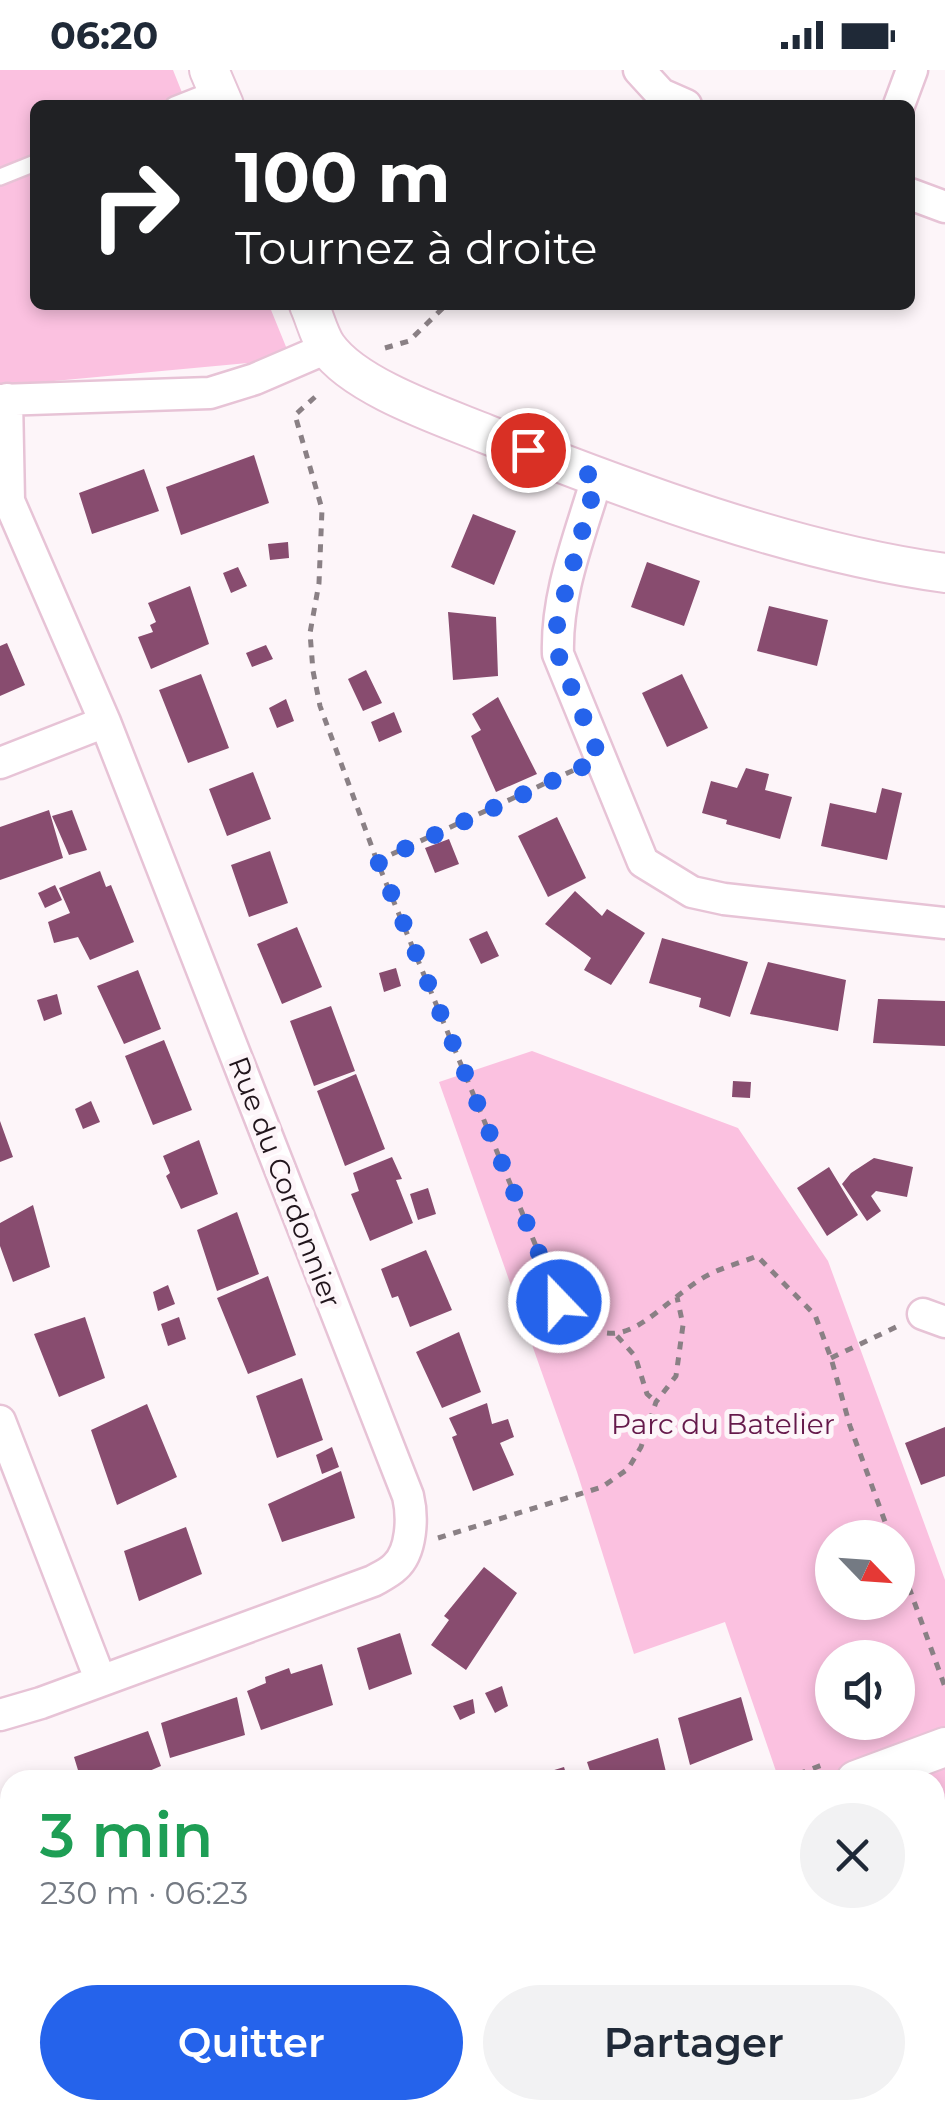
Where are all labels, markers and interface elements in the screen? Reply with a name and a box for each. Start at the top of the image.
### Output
text: 06:20 [50,12,158,59]
text: 100 m [235,134,451,220]
icon: right [70,140,200,270]
text: Tournez à droite [235,220,598,275]
pin [486,408,571,493]
icon: arrive [501,423,556,478]
street label: Rue du Cordonnier [221,1052,349,1312]
position arrow [507,1250,611,1354]
park label: Parc du Batelier [611,1407,835,1441]
north arrow [815,1520,915,1620]
map controls [815,1520,915,1740]
button: sound [815,1640,915,1740]
text: 3 min [40,1799,213,1872]
button: close [800,1803,905,1908]
text: 230 m · 06:23 [40,1873,248,1912]
button: Quitter [40,1985,463,2100]
button: Partager [483,1985,905,2100]

